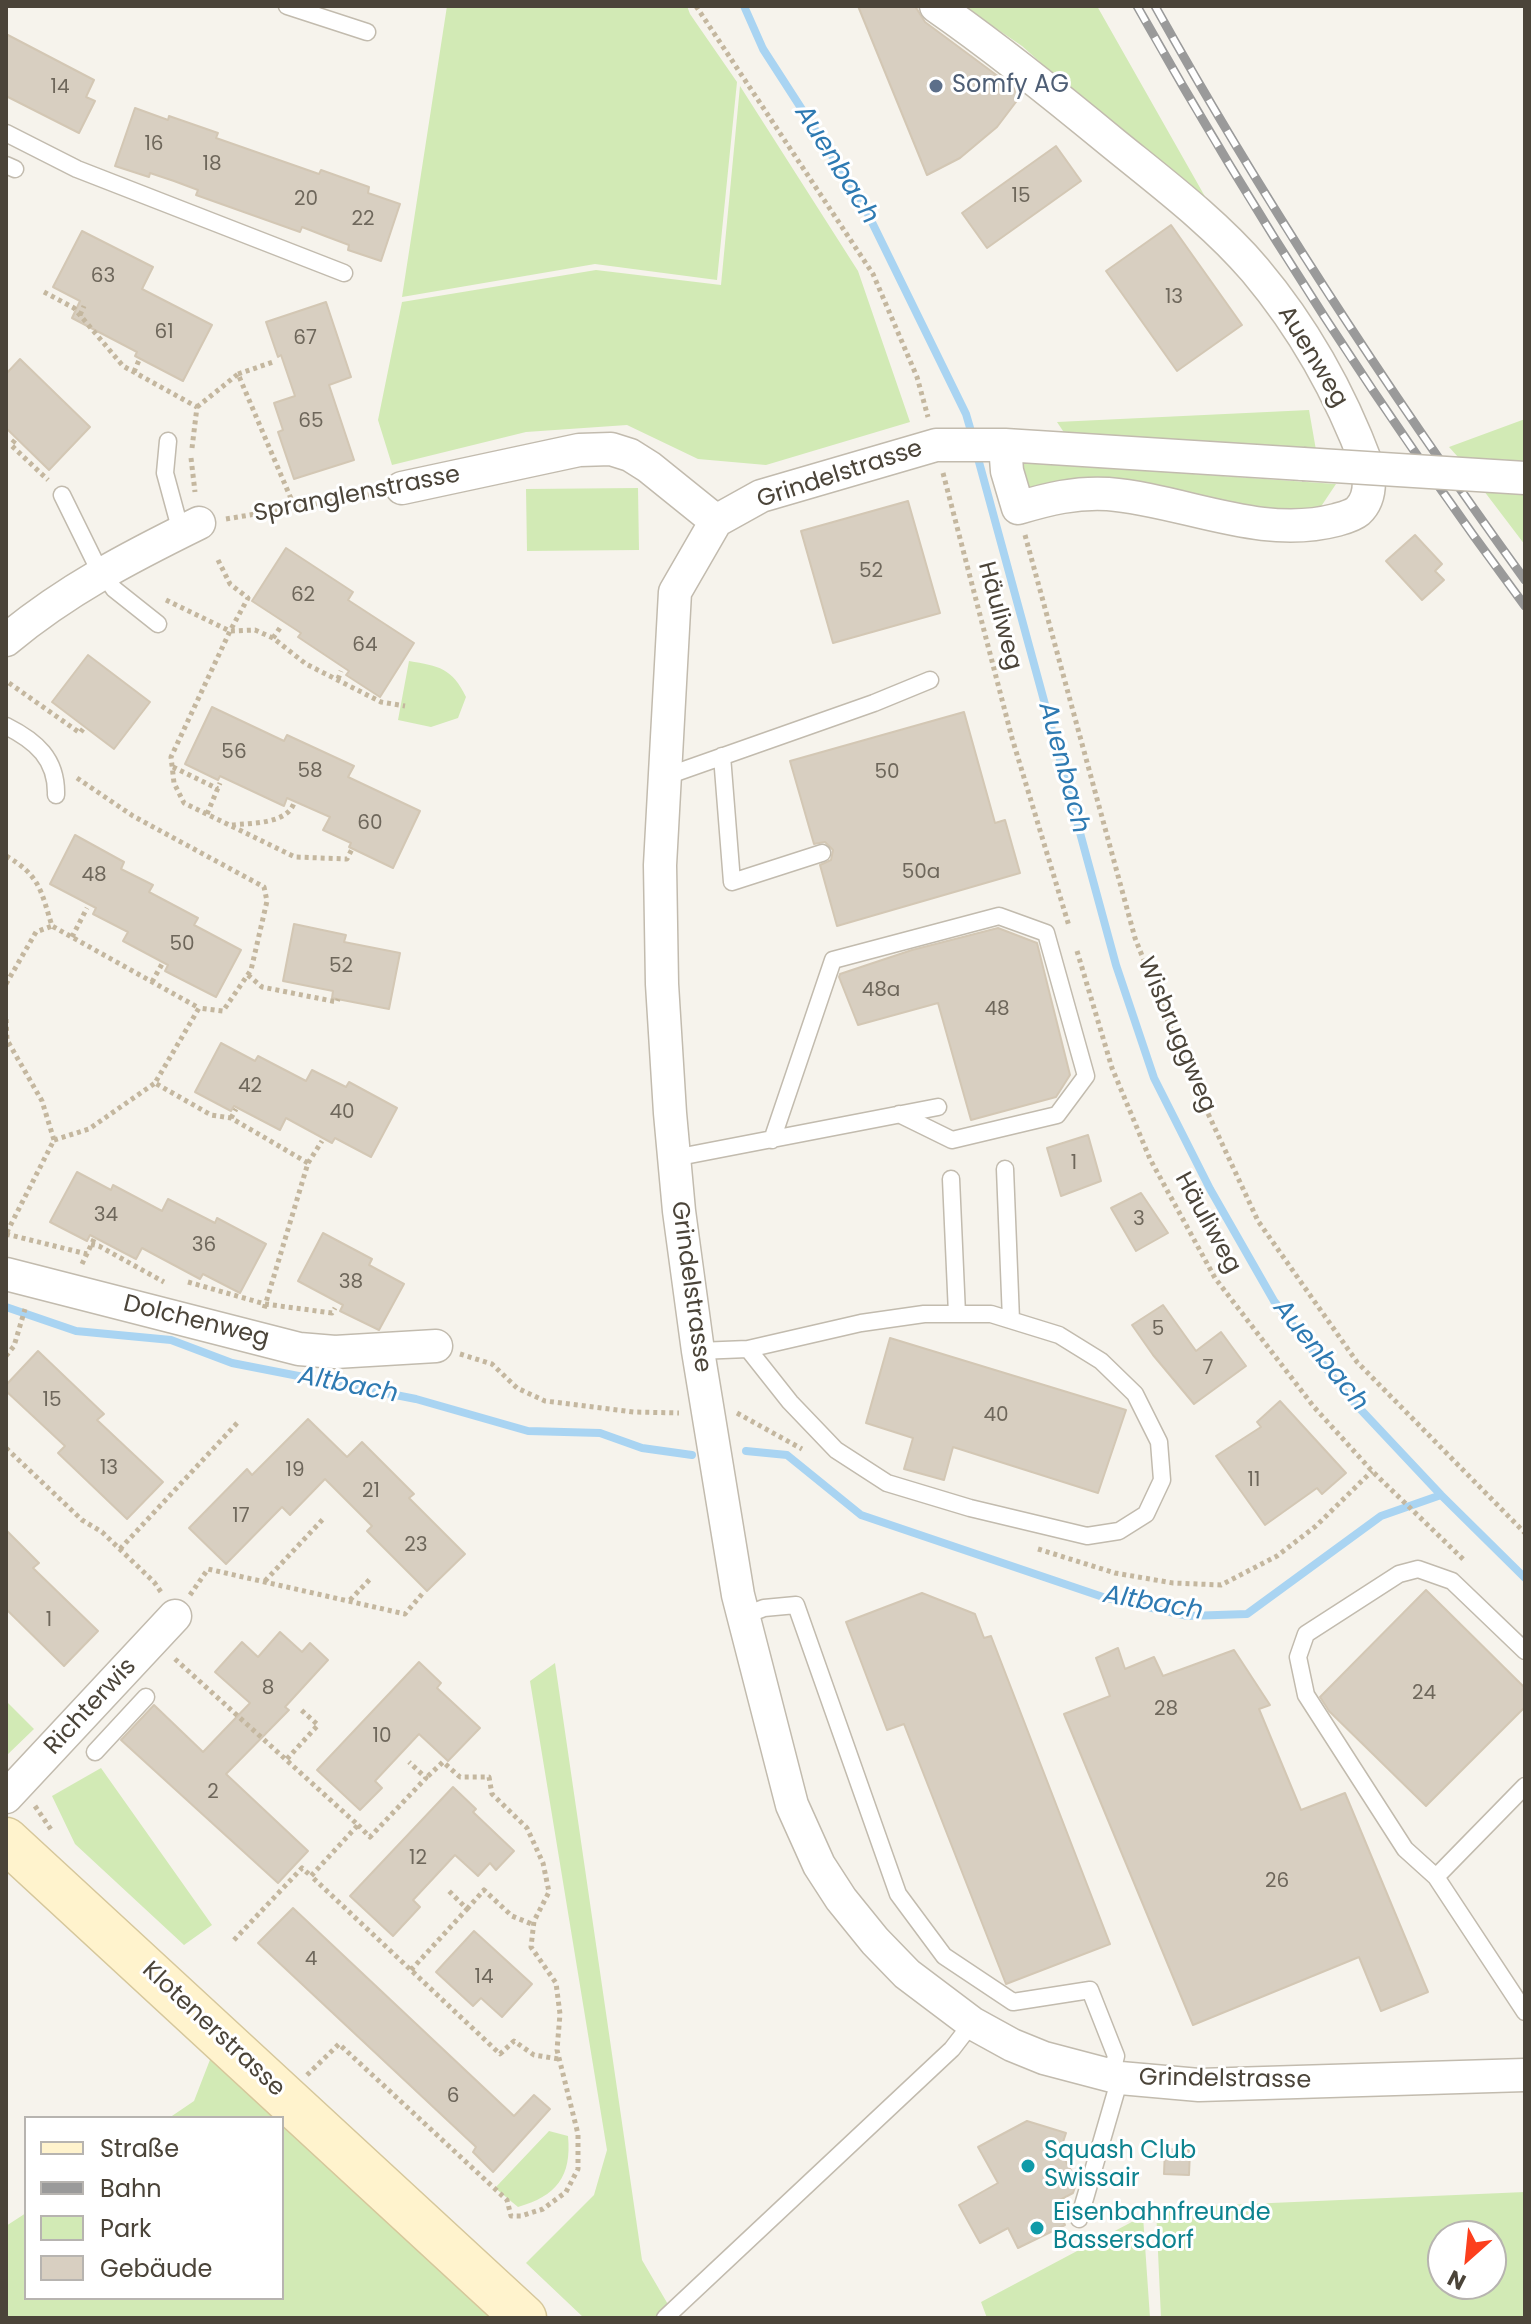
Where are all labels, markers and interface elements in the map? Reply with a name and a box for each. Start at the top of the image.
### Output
place label: Somfy AG [952,72,1069,100]
house number: 14 [51,76,69,100]
marker: Somfy AG [927,77,945,95]
water label: Auenbach [787,100,885,230]
house number: 16 [144,133,164,157]
house number: 18 [202,153,222,177]
house number: 15 [1012,185,1030,209]
house number: 20 [294,188,318,212]
house number: 22 [352,208,374,232]
house number: 63 [91,265,115,289]
house number: 13 [1165,286,1183,310]
street label: Auenweg [1271,301,1353,413]
house number: 61 [154,321,174,345]
house number: 67 [293,327,317,351]
house number: 65 [298,410,324,434]
street label: Grindelstrasse [754,435,926,515]
street label: Spranglenstrasse [251,461,463,529]
street label: Häuliweg [971,559,1027,673]
house number: 52 [859,560,883,584]
house number: 62 [291,584,315,608]
house number: 64 [352,634,378,658]
water label: Auenbach [1031,699,1095,837]
house number: 56 [221,741,247,765]
house number: 58 [297,760,323,784]
house number: 50 [874,761,900,785]
house number: 60 [357,812,383,836]
house number: 50a [902,861,940,885]
house number: 48 [81,864,107,888]
house number: 50 [169,933,195,957]
street label: Wisbruggweg [1130,953,1222,1117]
house number: 52 [329,955,353,979]
house number: 48a [862,979,900,1003]
house number: 48 [984,998,1010,1022]
house number: 42 [238,1075,262,1099]
house number: 40 [329,1101,355,1125]
house number: 1 [1071,1152,1077,1176]
street label: Häuliweg [1168,1168,1246,1278]
street label: Grindelstrasse [664,1200,716,1374]
house number: 34 [94,1204,118,1228]
house number: 3 [1133,1208,1145,1232]
house number: 36 [192,1234,216,1258]
house number: 38 [339,1271,363,1295]
street label: Dolchenweg [120,1290,272,1354]
water label: Auenbach [1266,1294,1374,1418]
house number: 5 [1152,1318,1164,1342]
house number: 7 [1203,1357,1213,1381]
water label: Altbach [295,1361,401,1411]
house number: 15 [43,1389,61,1413]
house number: 40 [983,1404,1009,1428]
house number: 13 [100,1457,118,1481]
house number: 19 [286,1459,304,1483]
house number: 11 [1248,1469,1260,1493]
house number: 21 [362,1480,380,1504]
house number: 17 [232,1505,250,1529]
house number: 23 [404,1534,428,1558]
water label: Altbach [1101,1580,1205,1628]
house number: 1 [46,1609,52,1633]
street label: Richterwis [39,1653,143,1761]
house number: 8 [262,1677,274,1701]
house number: 24 [1412,1682,1436,1706]
house number: 28 [1154,1698,1178,1722]
house number: 10 [373,1725,391,1749]
house number: 2 [207,1781,219,1805]
house number: 12 [409,1847,427,1871]
house number: 26 [1265,1870,1289,1894]
house number: 4 [305,1948,317,1972]
street label: Klotenerstrasse [136,1956,290,2104]
house number: 14 [475,1966,493,1990]
street label: Grindelstrasse [1139,2064,1311,2096]
house number: 6 [447,2085,459,2109]
legend [24,2116,284,2300]
text: Straße [100,2132,179,2165]
place label: Squash Club Swissair [1044,2138,1196,2194]
marker: Squash Club Swissair [1019,2157,1037,2175]
text: Bahn [100,2172,162,2205]
place label: Eisenbahnfreunde Bassersdorf [1053,2200,1271,2256]
text: Park [100,2212,151,2245]
marker: Eisenbahnfreunde Bassersdorf [1028,2219,1046,2237]
north arrow [1427,2220,1507,2300]
text: Gebäude [100,2252,212,2285]
text: N [1442,2262,1471,2298]

